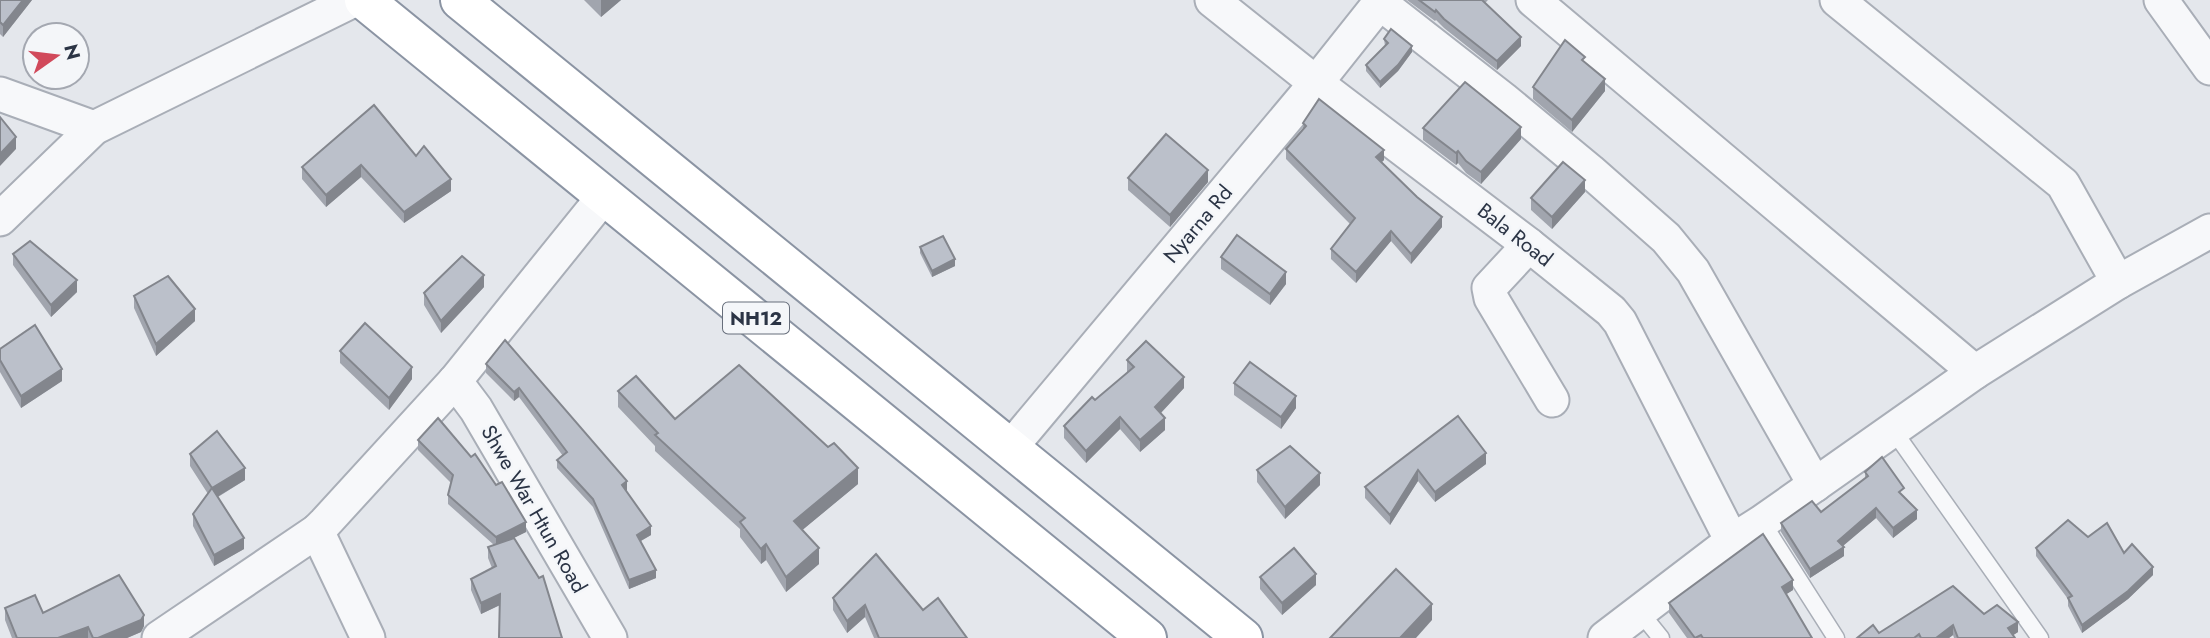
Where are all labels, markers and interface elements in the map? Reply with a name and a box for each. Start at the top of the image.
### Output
north arrow [21,21,91,91]
text: N [57,41,87,63]
street label: Nyarna Rd [1156,178,1240,270]
street label: Bala Road [1471,196,1559,274]
road number: NH12 [723,302,789,334]
street label: Shwe War Htun Road [474,419,594,599]

